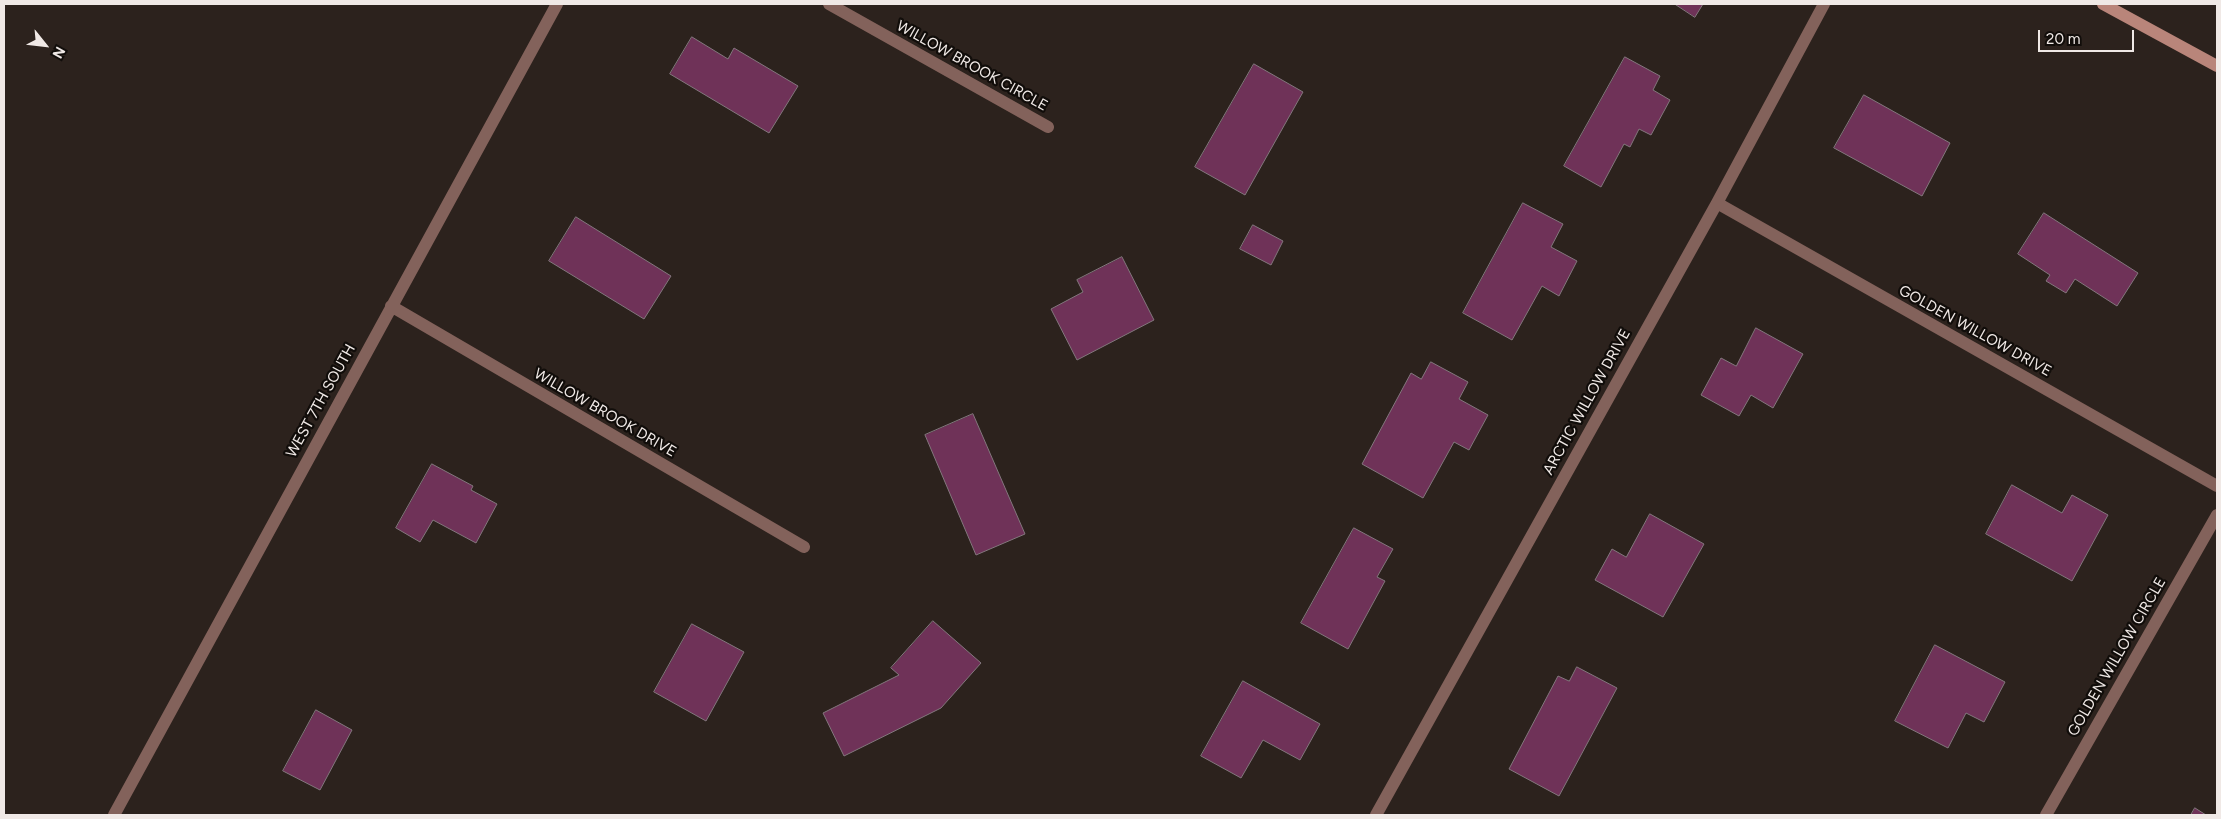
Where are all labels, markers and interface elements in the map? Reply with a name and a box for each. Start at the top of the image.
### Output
street label: WILLOW BROOK CIRCLE [893,17,1051,115]
north arrow [20,20,70,70]
scale bar [2041,20,2137,52]
text: 20 m [2046,30,2080,48]
text: N [49,44,69,61]
street label: GOLDEN WILLOW DRIVE [1896,281,2054,381]
street label: ARCTIC WILLOW DRIVE [1539,326,1635,478]
street label: WEST 7TH SOUTH [282,341,360,461]
street label: WILLOW BROOK DRIVE [531,365,679,461]
street label: GOLDEN WILLOW CIRCLE [2064,574,2170,740]

